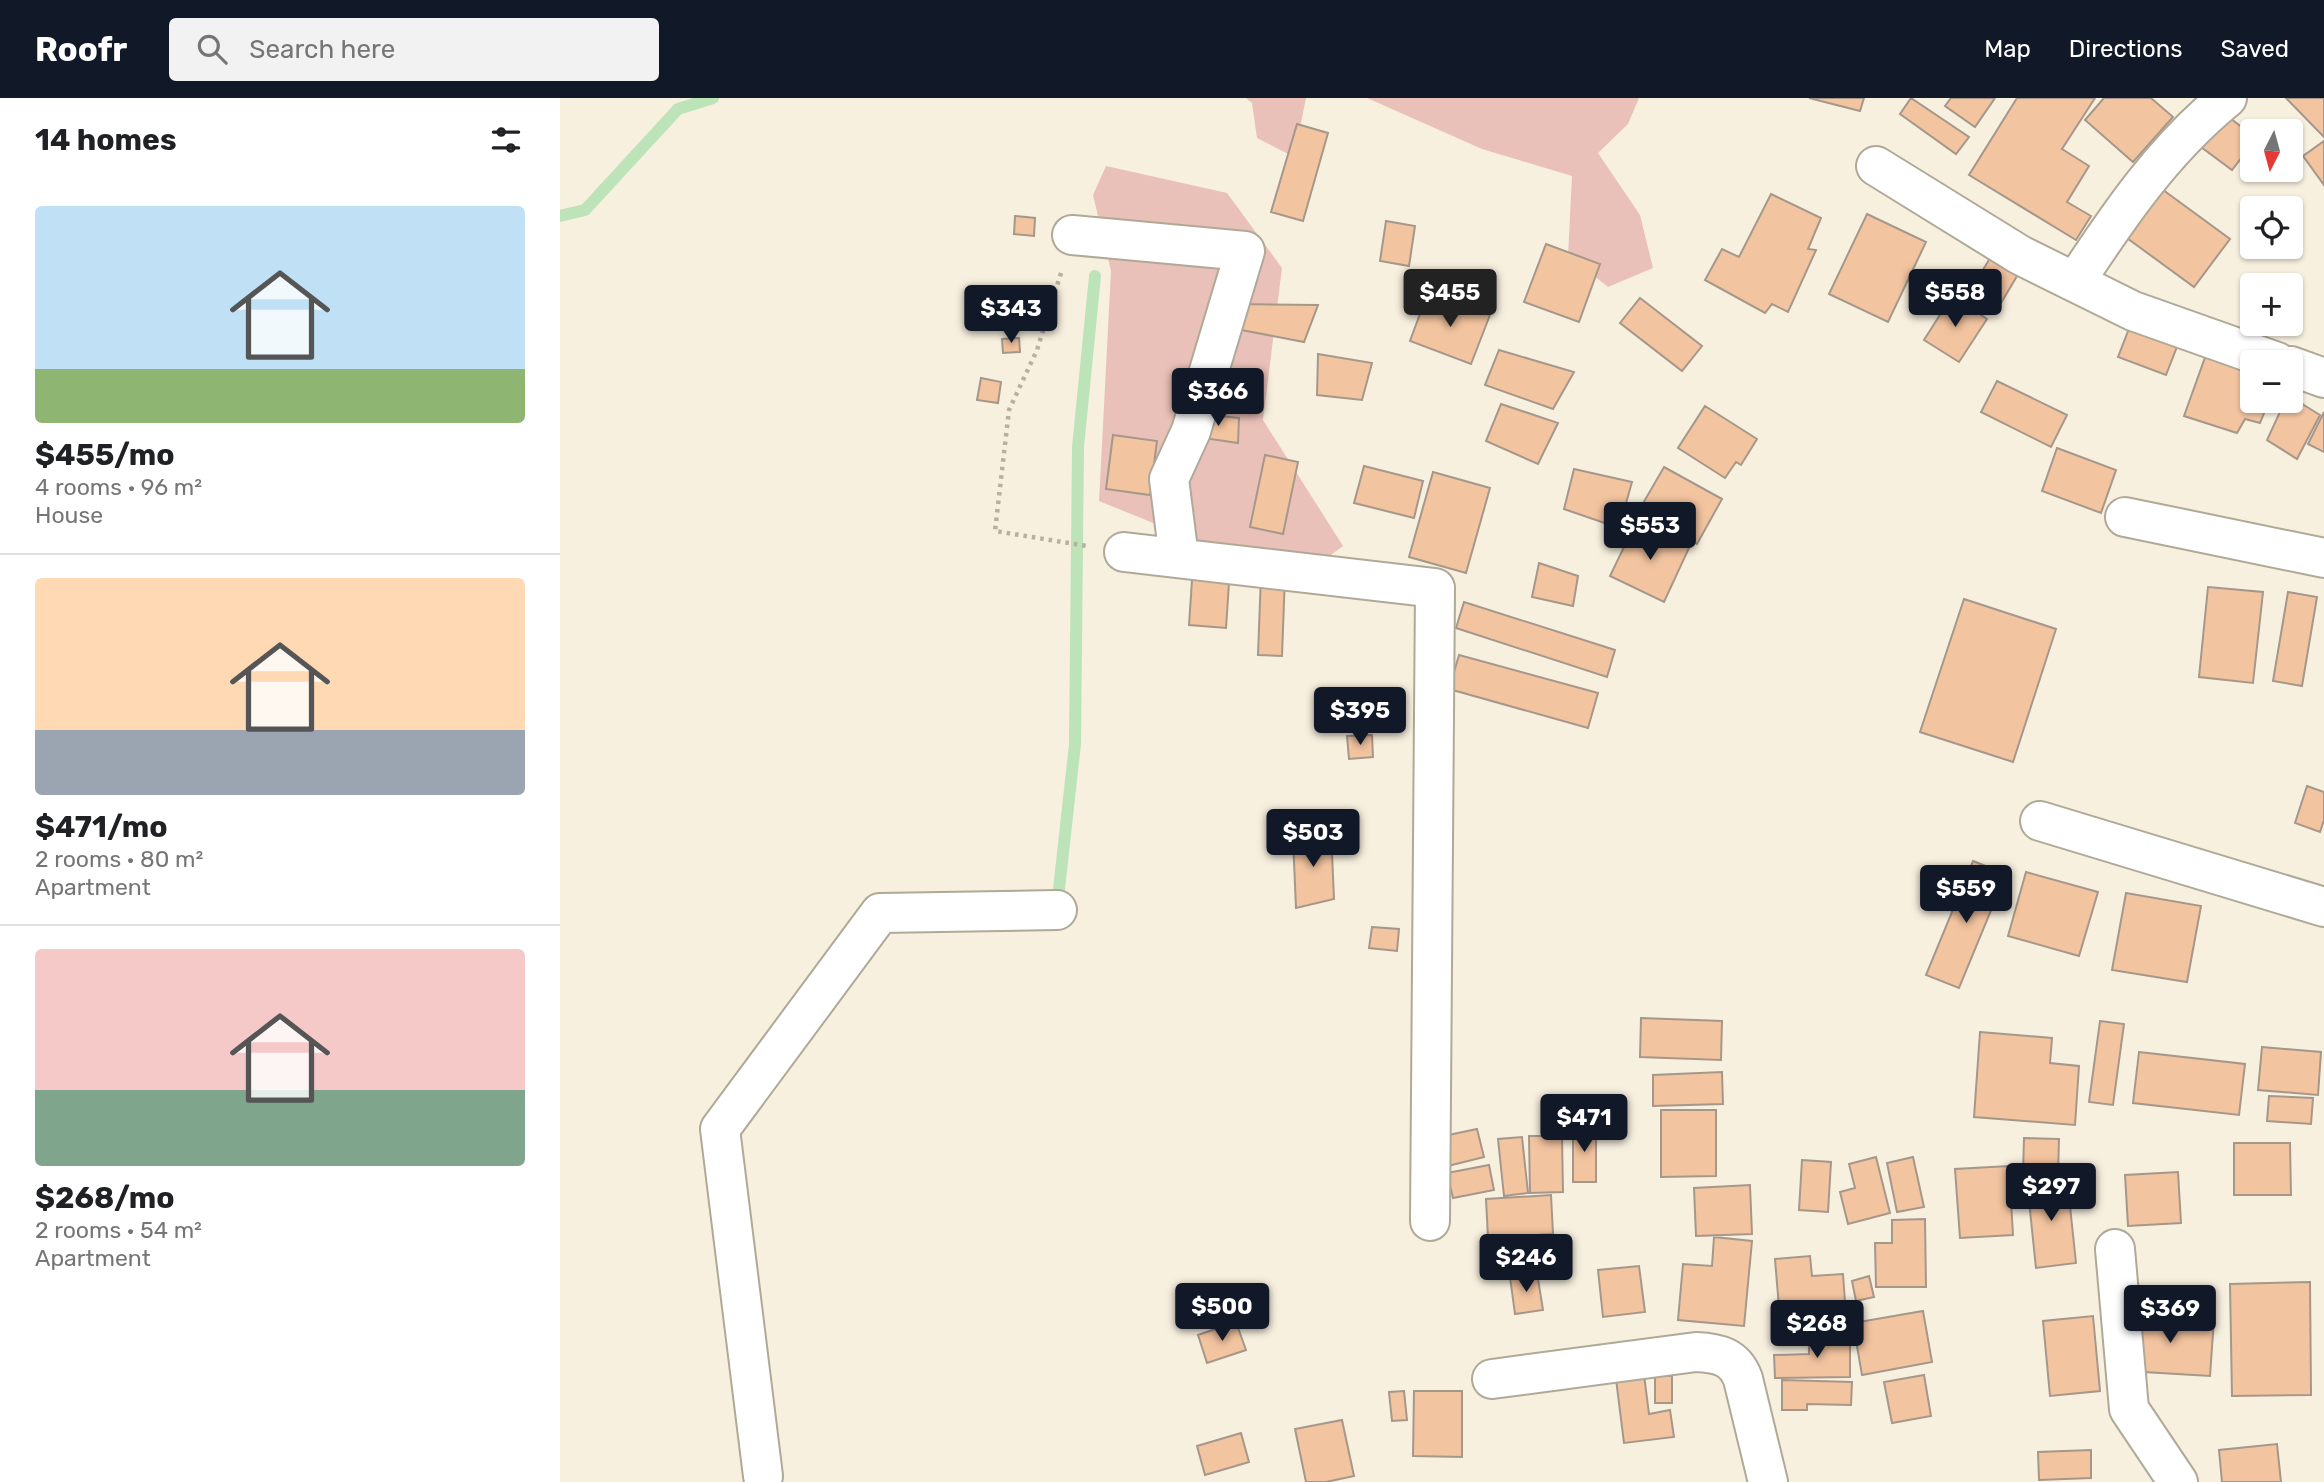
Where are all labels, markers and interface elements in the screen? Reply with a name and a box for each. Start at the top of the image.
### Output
search box [169,18,659,81]
text: Roofr [35,30,127,69]
icon: search [193,30,231,68]
text: Search here [249,34,395,65]
text: Map [1984,35,2031,63]
text: Directions [2069,35,2182,63]
text: Saved [2220,35,2289,63]
north arrow [2240,119,2303,182]
map controls [2240,119,2303,413]
icon: filters [487,121,525,159]
text: 14 homes [35,122,177,158]
button: locate [2240,196,2303,259]
icon: home [217,252,343,378]
pin: $455 [1409,270,1491,329]
pin: $558 [1914,270,1996,329]
button: + [2240,273,2303,336]
text: $455 [1420,278,1480,306]
text: $558 [1925,278,1985,306]
pin: $343 [970,286,1052,345]
text: $343 [980,294,1042,322]
button: − [2240,350,2303,413]
pin: $366 [1177,368,1259,428]
text: $366 [1188,377,1248,405]
text: $455/mo [35,437,175,473]
text: 4 rooms · 96 m² [35,473,202,501]
text: House [35,501,103,529]
pin: $553 [1609,503,1691,562]
text: $553 [1620,511,1680,539]
icon: home [217,624,343,750]
pin: $395 [1319,688,1401,747]
text: $395 [1330,696,1390,724]
text: $471/mo [35,809,167,845]
pin: $503 [1272,810,1354,869]
text: $503 [1282,818,1344,846]
text: 2 rooms · 80 m² [35,845,203,873]
pin: $559 [1925,866,2007,925]
text: Apartment [35,873,151,901]
text: $559 [1936,874,1996,902]
icon: home [217,995,343,1121]
pin: $471 [1543,1094,1625,1154]
text: $471 [1556,1103,1612,1131]
pin: $297 [2010,1164,2092,1223]
text: $297 [2022,1172,2080,1200]
text: $268/mo [35,1180,175,1216]
text: 2 rooms · 54 m² [35,1216,202,1244]
pin: $246 [1485,1234,1567,1294]
text: $246 [1496,1243,1556,1271]
text: Apartment [35,1244,151,1272]
pin: $500 [1181,1284,1263,1343]
pin: $369 [2129,1286,2211,1345]
text: $500 [1191,1292,1253,1320]
text: $369 [2140,1294,2200,1322]
pin: $268 [1776,1300,1858,1360]
text: $268 [1787,1309,1847,1337]

